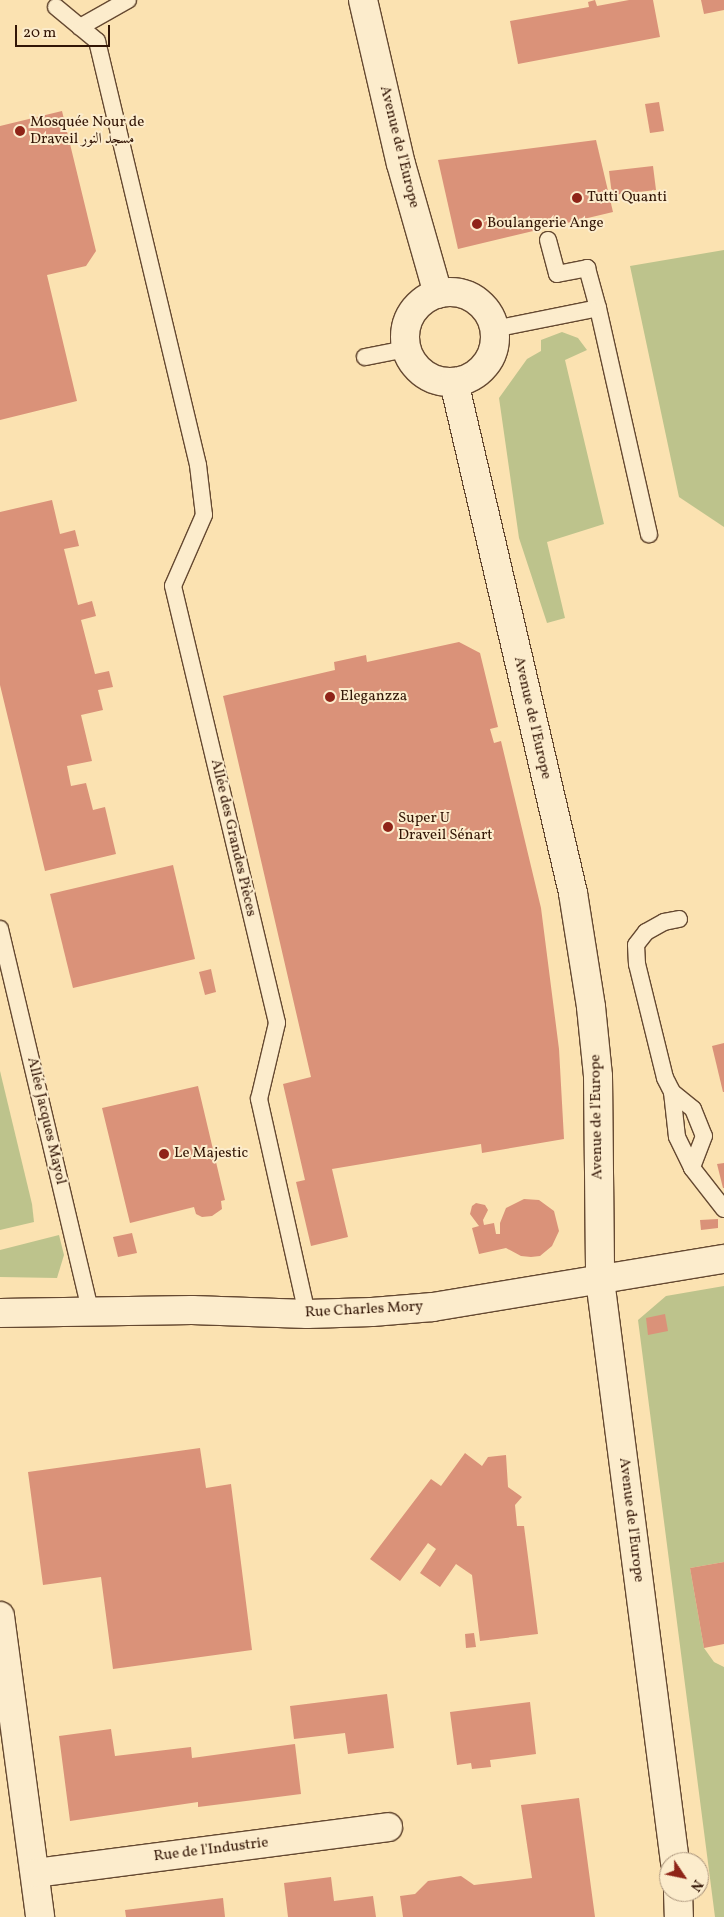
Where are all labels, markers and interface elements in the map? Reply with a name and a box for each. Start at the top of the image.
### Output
scale bar [18,15,112,47]
text: 20 m [23,23,56,44]
street label: Avenue de l'Europe [375,84,423,210]
place label: Mosquée Nour de Draveil مسجد النور [30,113,144,148]
marker: Mosquée Nour de Draveil مسجد النور [14,125,26,137]
place label: Tutti Quanti [587,189,667,207]
marker: Tutti Quanti [571,192,583,204]
place label: Boulangerie Ange [487,215,604,233]
marker: Boulangerie Ange [471,218,483,230]
street label: Avenue de l'Europe [509,655,555,781]
place label: Eleganzza [340,688,407,706]
marker: Eleganzza [324,691,336,703]
street label: Allée des Grandes Pièces [206,758,260,918]
place label: Super U Draveil Sénart [398,809,492,844]
marker: Super U Draveil Sénart [382,821,394,833]
street label: Avenue de l'Europe [587,1054,607,1180]
street label: Allée Jacques Mayol [23,1055,69,1187]
place label: Le Majestic [174,1145,248,1163]
marker: Le Majestic [158,1148,170,1160]
street label: Rue Charles Mory [304,1298,424,1322]
street label: Avenue de l'Europe [614,1457,648,1583]
street label: Rue de l'Industrie [153,1834,269,1866]
north arrow [659,1852,709,1902]
text: N [685,1876,707,1895]

